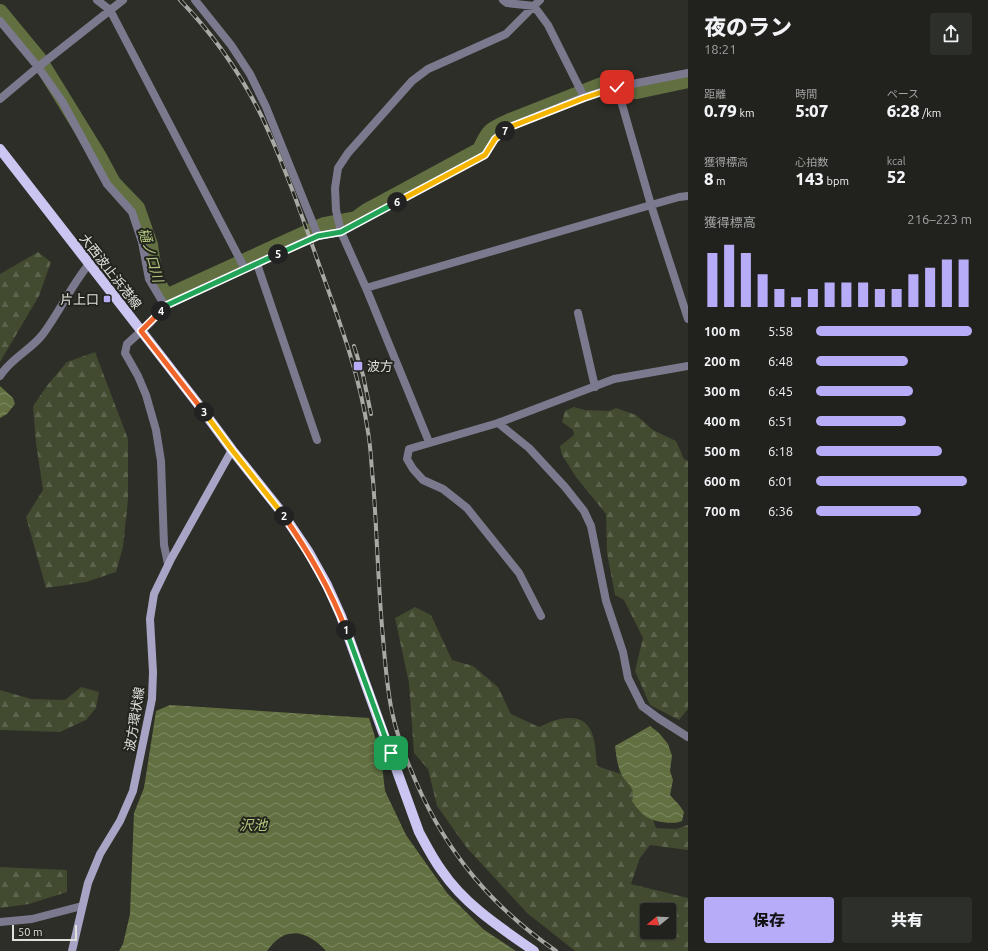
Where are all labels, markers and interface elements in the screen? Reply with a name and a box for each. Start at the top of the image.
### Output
button: share [930,13,972,55]
text: 夜のラン [704,14,792,39]
text: 18:21 [704,42,737,56]
pin [600,70,634,104]
icon: check [606,76,628,98]
text: 距離 [704,88,726,100]
text: 時間 [795,88,817,100]
text: ペース [887,88,919,100]
text: 0.79 [704,101,737,120]
text: 5:07 [795,101,828,120]
text: 6:28 [887,101,920,120]
text: km [737,107,755,119]
text: /km [920,107,941,119]
pin: 7 [495,121,515,141]
text: 7 [502,125,508,137]
text: kcal [887,155,906,167]
text: 獲得標高 [704,156,748,168]
text: 心拍数 [795,156,828,168]
text: 52 [887,167,906,186]
text: 8 [704,169,714,188]
text: 143 [795,169,824,188]
text: m [714,175,726,187]
text: bpm [824,175,849,187]
pin: 6 [387,192,407,212]
text: 6 [394,196,400,208]
text: 216–223 m [907,212,972,226]
text: 獲得標高 [704,215,756,229]
water label: 樋ノ口川 [136,226,167,286]
street label: 大西波止浜港線 [77,231,145,311]
pin: 5 [268,244,288,264]
text: 5 [275,248,281,260]
place label: 片上口 [60,292,99,306]
marker: 片上口 [102,294,112,304]
pin: 4 [151,301,171,321]
text: 4 [158,305,164,317]
text: 100 m [704,324,740,338]
text: 5:58 [768,324,793,338]
text: 200 m [704,354,740,368]
text: 6:48 [768,354,793,368]
place label: 波方 [367,359,393,373]
marker: 波方 [352,360,364,372]
text: 300 m [704,384,740,398]
text: 6:45 [768,384,793,398]
pin: 3 [194,402,214,422]
text: 3 [201,406,207,418]
text: 400 m [704,414,740,428]
text: 6:51 [768,414,793,428]
text: 500 m [704,444,740,458]
text: 6:18 [768,444,793,458]
text: 600 m [704,474,740,488]
text: 6:01 [768,474,793,488]
text: 700 m [704,504,740,518]
text: 6:36 [768,504,793,518]
pin: 2 [274,506,294,526]
text: 2 [281,510,287,522]
pin: 1 [336,620,356,640]
text: 1 [343,624,349,636]
street label: 波方環状線 [122,686,146,752]
pin [374,736,408,770]
icon: arrive [380,742,402,764]
water label: 沢池 [239,817,269,833]
button: 保存 [704,897,834,943]
button: 共有 [842,897,972,943]
north arrow [640,903,676,939]
map controls [640,903,676,939]
scale bar [12,923,77,942]
text: 50 m [18,926,42,938]

